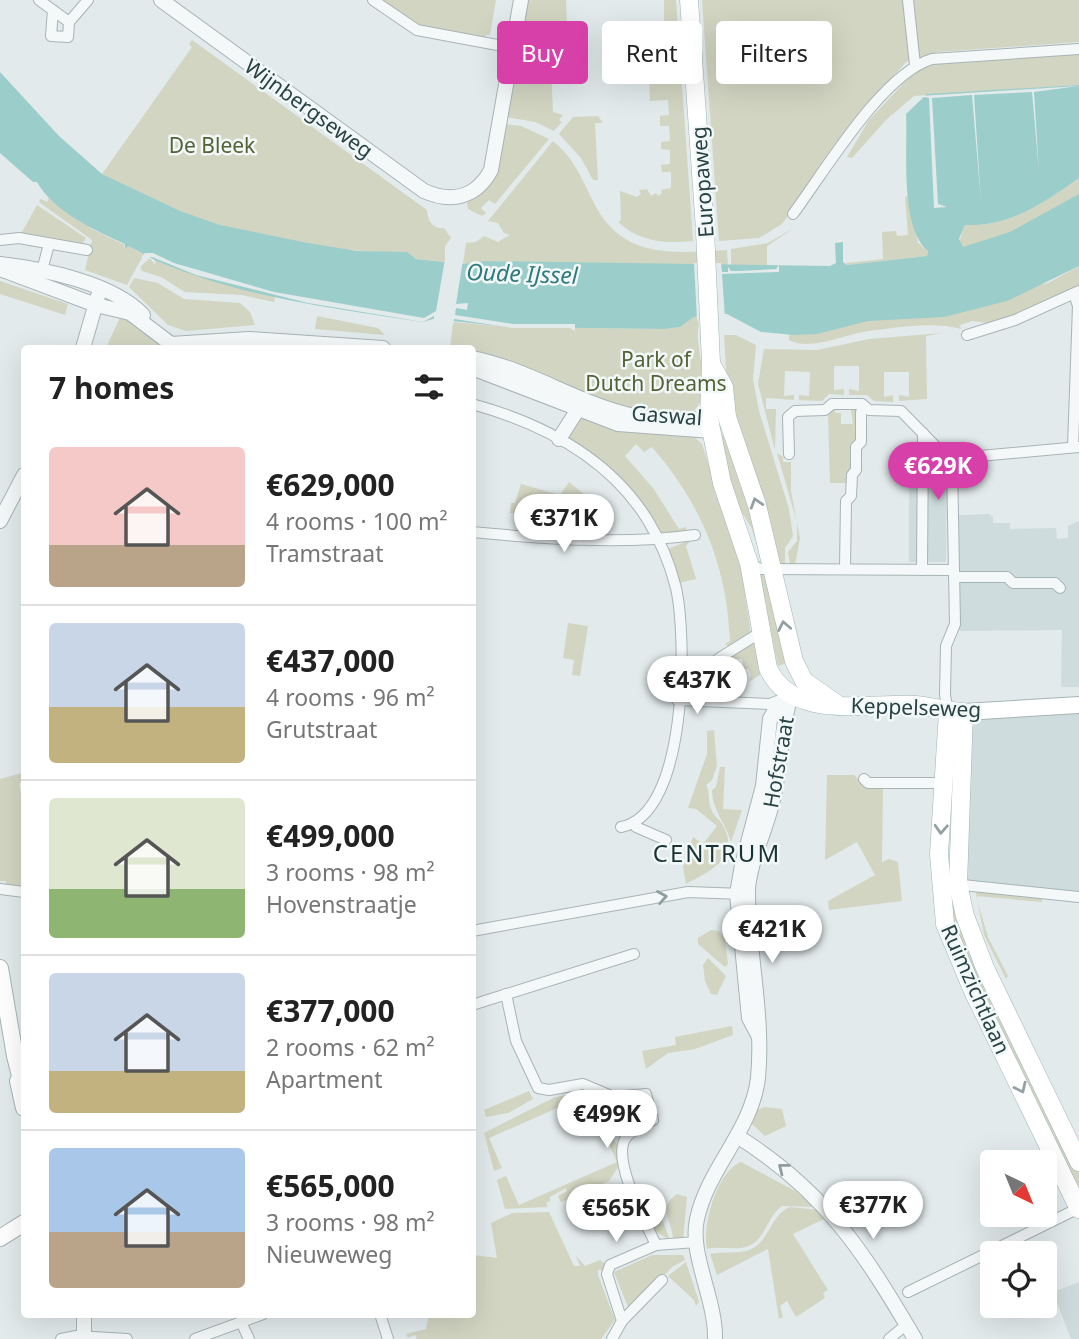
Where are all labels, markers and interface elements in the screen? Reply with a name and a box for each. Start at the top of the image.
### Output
chip: Buy [497,21,588,84]
chip: Rent [602,21,702,84]
chip: Filters [716,21,832,84]
street label: Wijnbergseweg [239,52,379,164]
street label: Europaweg [684,125,720,239]
park label: De Bleek [169,131,256,159]
water label: Oude IJssel [466,255,579,291]
park label: Park of Dutch Dreams [585,345,727,397]
text: 7 homes [49,367,174,408]
icon: filters [410,368,448,406]
street label: Gaswal [631,399,703,431]
pin: €629K [889,442,987,502]
text: €629K [904,449,972,481]
text: €629,000 [266,464,395,505]
icon: home [105,475,189,559]
pin: €371K [515,494,613,554]
one-way arrow [749,497,764,509]
text: €371K [530,501,598,533]
text: 4 rooms · 100 m² [266,505,448,537]
text: Tramstraat [266,537,384,569]
one-way arrow [778,620,793,632]
text: €437,000 [266,640,395,681]
icon: home [105,651,189,735]
pin: €437K [648,656,746,716]
text: €437K [663,663,731,695]
text: 4 rooms · 96 m² [266,681,435,713]
street label: Keppelseweg [850,691,982,723]
text: Grutstraat [266,713,377,745]
street label: Hofstraat [756,714,800,810]
text: €499,000 [266,815,395,856]
one-way arrow [934,824,949,835]
icon: home [105,826,189,910]
district label: CENTRUM [653,836,781,869]
text: 3 rooms · 98 m² [266,856,435,888]
text: Hovenstraatje [266,888,417,920]
one-way arrow [656,890,668,905]
pin: €421K [723,906,821,965]
text: €421K [738,912,806,944]
street label: Ruimzichtlaan [935,920,1017,1058]
text: €377,000 [266,990,395,1031]
icon: home [105,1001,189,1085]
text: 2 rooms · 62 m² [266,1031,435,1063]
text: Apartment [266,1063,383,1095]
one-way arrow [1012,1081,1026,1093]
pin: €499K [558,1090,656,1150]
text: €499K [573,1097,641,1129]
north arrow [980,1150,1057,1227]
map controls [980,1150,1057,1318]
one-way arrow [778,1164,790,1177]
text: €565,000 [266,1165,395,1206]
icon: home [105,1176,189,1260]
pin: €377K [824,1182,922,1241]
pin: €565K [567,1184,665,1244]
text: €377K [839,1188,907,1220]
text: €565K [582,1191,650,1223]
text: 3 rooms · 98 m² [266,1206,435,1238]
text: Nieuweweg [266,1238,392,1270]
button: locate [980,1241,1057,1318]

